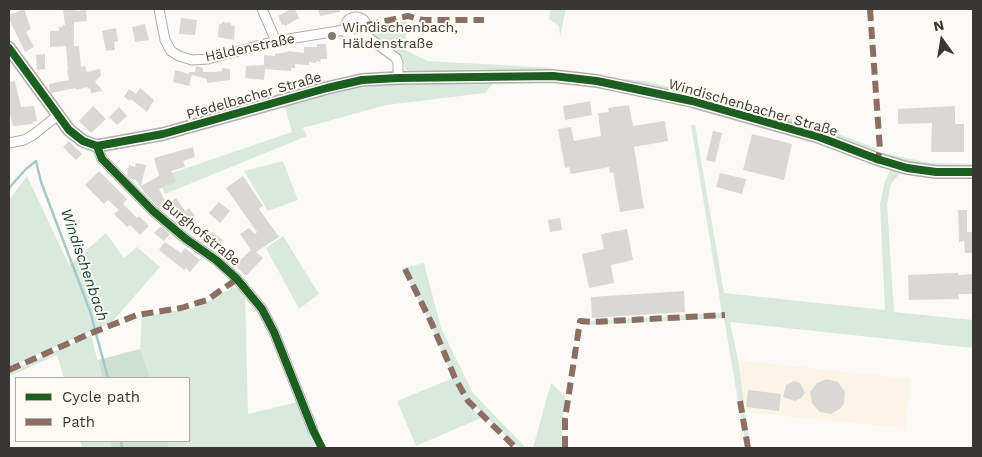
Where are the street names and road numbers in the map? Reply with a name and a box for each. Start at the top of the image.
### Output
street label: Häldenstraße [204,30,296,66]
street label: Pfedelbacher Straße [184,69,324,123]
street label: Windischenbacher Straße [666,76,840,140]
street label: Burghofstraße [158,196,244,270]

